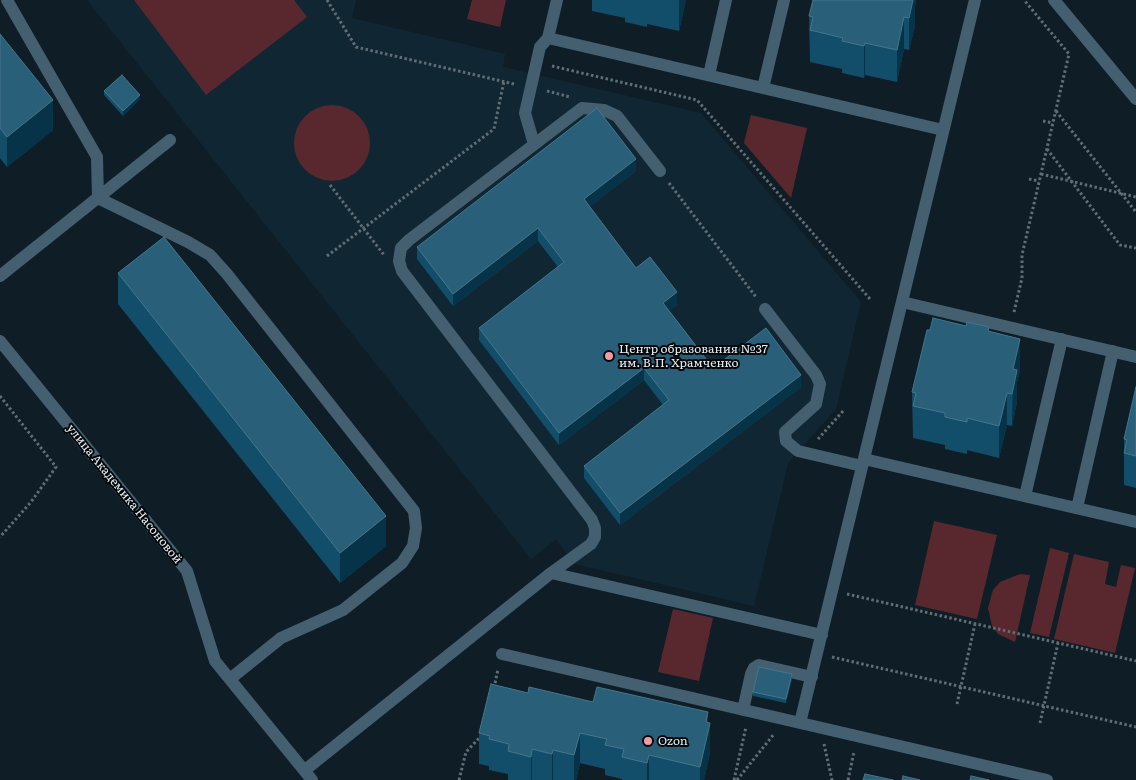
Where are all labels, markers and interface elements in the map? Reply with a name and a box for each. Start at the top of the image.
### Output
place label: Центр образования №37 им. В.П. Храмченко [619,342,768,370]
marker: Центр образования №37 им. В.П. Храмченко [603,350,615,362]
street label: улица Академика Насоновой [63,421,185,567]
place label: Ozon [658,734,688,748]
marker: Ozon [642,735,654,747]

